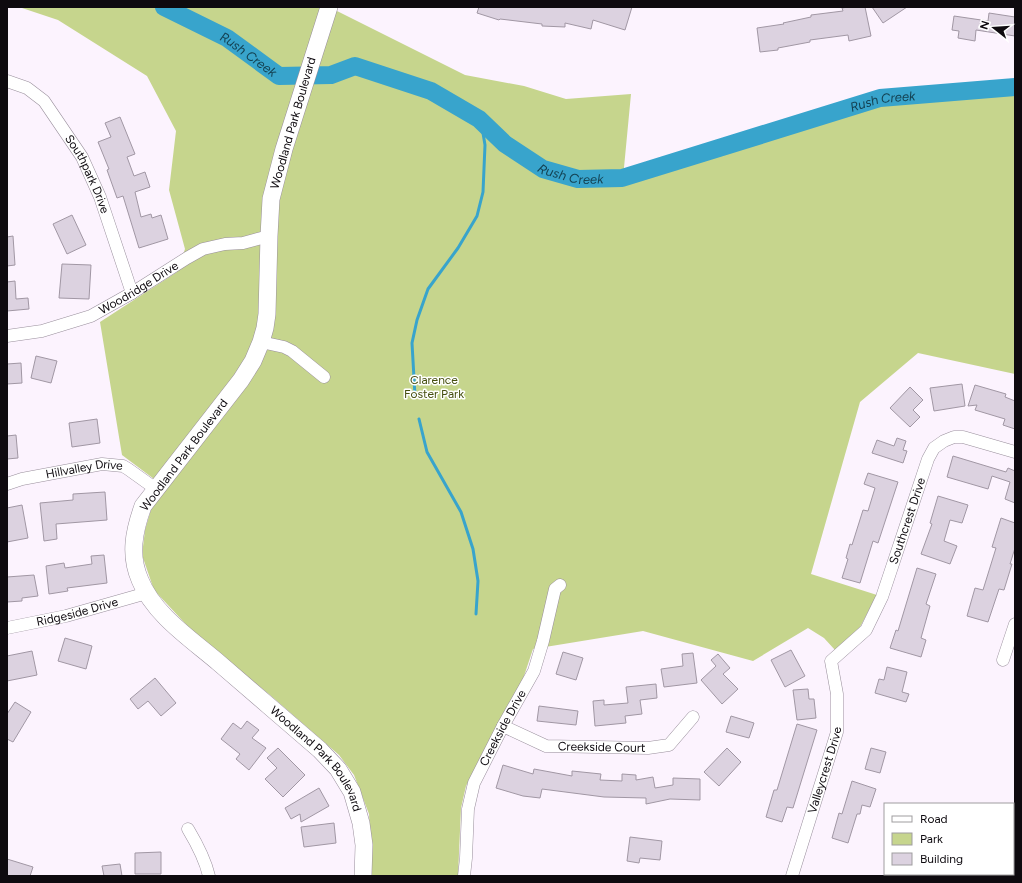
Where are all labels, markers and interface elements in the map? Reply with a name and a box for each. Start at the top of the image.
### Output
north arrow [974,8,1014,48]
text: N [977,19,992,31]
water label: Rush Creek [218,29,280,80]
street label: Woodland Park Boulevard [267,55,319,191]
water label: Rush Creek [848,88,916,115]
street label: Southpark Drive [62,132,112,216]
water label: Rush Creek [535,161,604,187]
street label: Woodridge Drive [97,258,181,317]
park label: Clarence Foster Park [404,373,464,401]
street label: Woodland Park Boulevard [137,396,231,514]
street label: Hillvalley Drive [44,457,124,481]
street label: Southcrest Drive [886,475,928,566]
street label: Ridgeside Drive [35,594,120,629]
street label: Creekside Drive [477,687,529,768]
street label: Woodland Park Boulevard [267,703,364,813]
street label: Valleycrest Drive [805,726,844,815]
street label: Creekside Court [558,739,646,755]
legend [884,803,1014,875]
text: Road [920,812,948,826]
text: Park [920,832,943,846]
text: Building [920,852,963,866]

